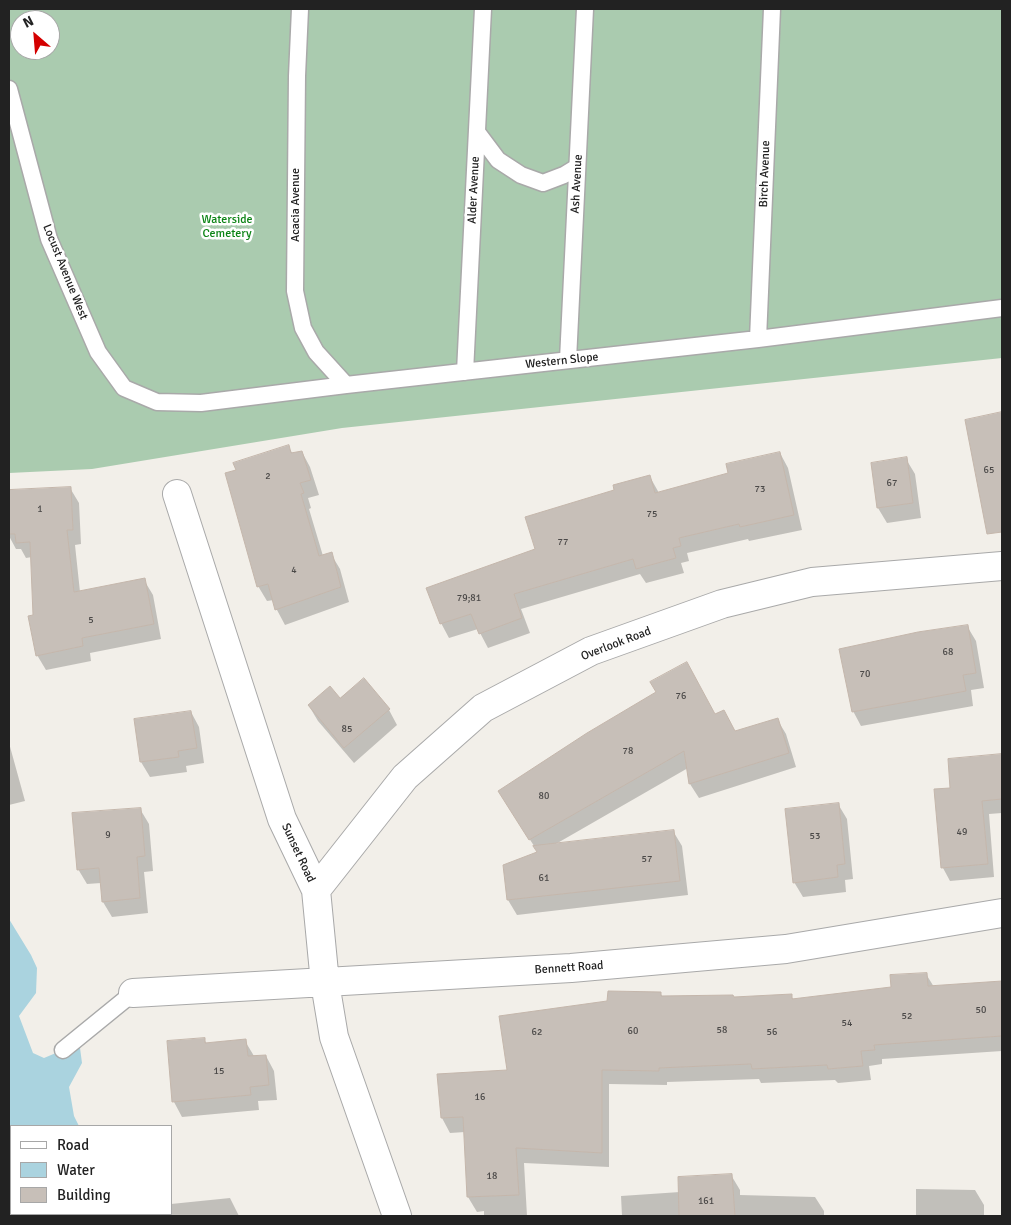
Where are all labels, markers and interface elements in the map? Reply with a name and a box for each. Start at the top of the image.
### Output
north arrow [10,10,60,60]
text: N [20,12,37,32]
street label: Birch Avenue [757,140,773,208]
street label: Ash Avenue [568,154,586,214]
street label: Alder Avenue [465,156,483,224]
street label: Acacia Avenue [289,168,303,242]
park label: Waterside Cemetery [201,213,253,241]
street label: Locust Avenue West [39,222,91,322]
street label: Western Slope [525,350,599,372]
house number: 65 [984,464,994,476]
house number: 2 [265,470,271,482]
house number: 67 [887,477,897,489]
house number: 73 [755,483,765,495]
house number: 1 [37,503,43,515]
house number: 75 [647,508,657,520]
house number: 77 [558,536,568,548]
house number: 4 [291,564,297,576]
house number: 79;81 [457,592,481,604]
house number: 5 [88,614,94,626]
street label: Overlook Road [579,624,653,664]
house number: 68 [943,646,953,658]
house number: 70 [860,668,870,680]
house number: 76 [676,690,686,702]
house number: 85 [342,723,352,735]
house number: 78 [623,745,633,757]
house number: 80 [539,790,549,802]
street label: Sunset Road [278,821,318,885]
house number: 49 [957,826,967,838]
house number: 9 [105,829,111,841]
house number: 53 [810,830,820,842]
house number: 57 [642,853,652,865]
house number: 61 [539,872,549,884]
street label: Bennett Road [534,958,604,978]
house number: 50 [976,1004,986,1016]
house number: 52 [902,1010,912,1022]
house number: 54 [842,1017,852,1029]
house number: 58 [717,1024,727,1036]
house number: 60 [628,1025,638,1037]
house number: 62 [532,1026,542,1038]
house number: 56 [767,1026,777,1038]
house number: 15 [214,1065,224,1077]
house number: 16 [475,1091,485,1103]
legend [10,1125,172,1215]
text: Road [57,1136,89,1154]
text: Water [57,1161,95,1179]
house number: 18 [487,1170,497,1182]
text: Building [57,1186,111,1204]
house number: 161 [698,1195,714,1207]

